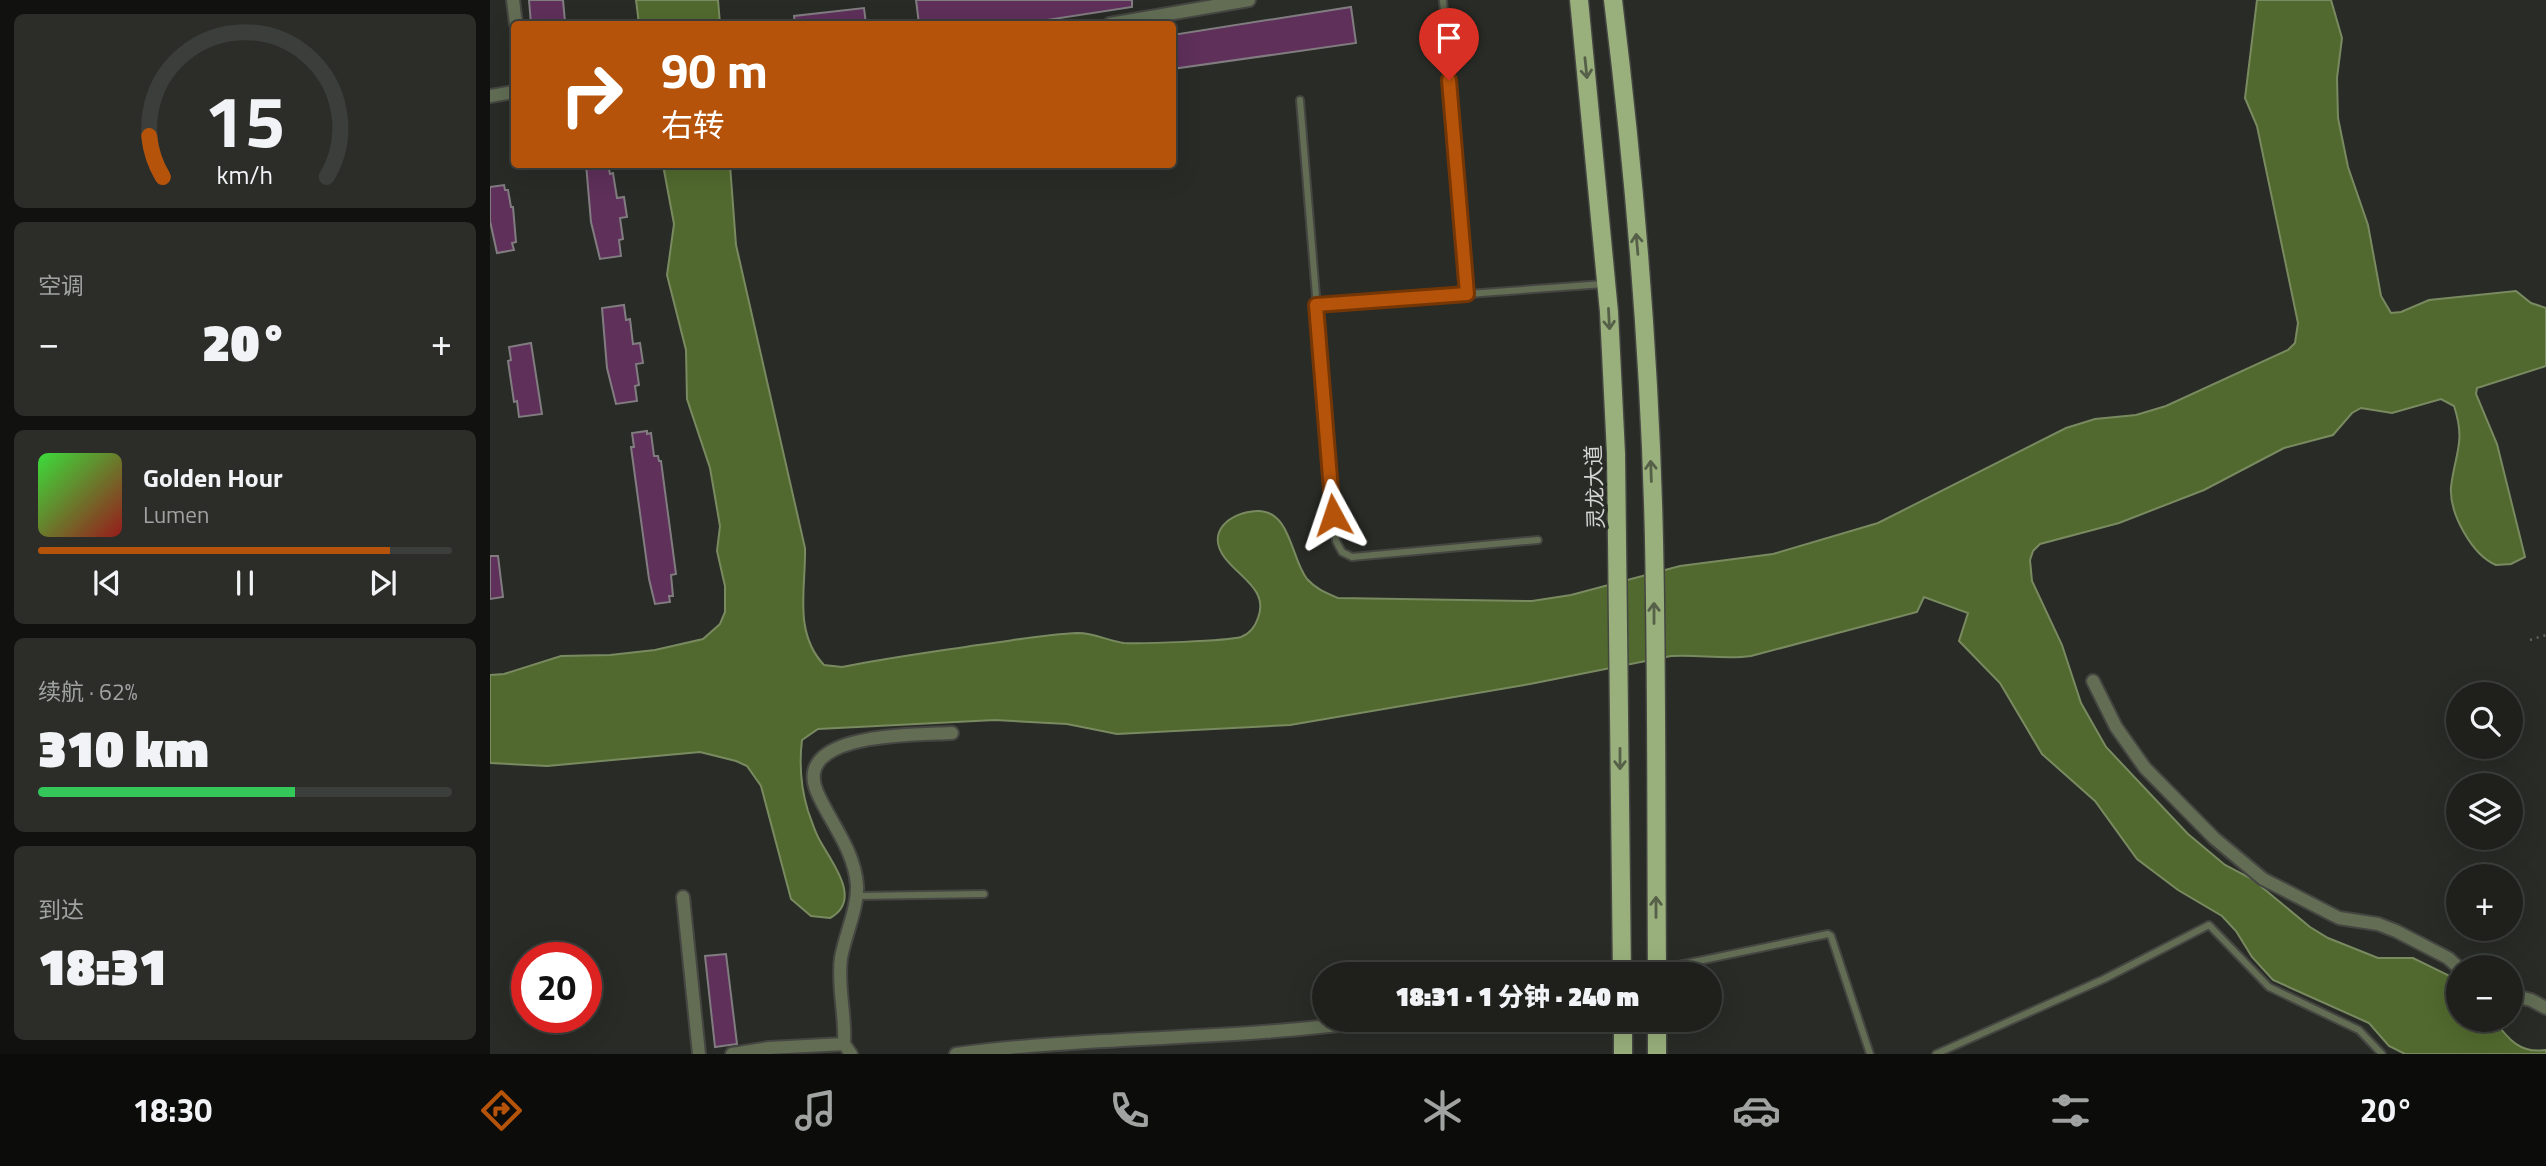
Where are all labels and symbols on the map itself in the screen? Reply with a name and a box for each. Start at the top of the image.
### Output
pin [1419,8,1479,80]
one-way arrow [1580,56,1593,79]
one-way arrow [1630,233,1643,256]
one-way arrow [1603,307,1616,330]
street label: 灵龙大道 [1577,444,1611,530]
one-way arrow [1644,460,1657,483]
position arrow [1296,478,1370,552]
one-way arrow [1647,602,1661,625]
one-way arrow [1614,747,1627,770]
one-way arrow [1649,895,1663,918]
speed limit sign: 20 [511,942,602,1033]

